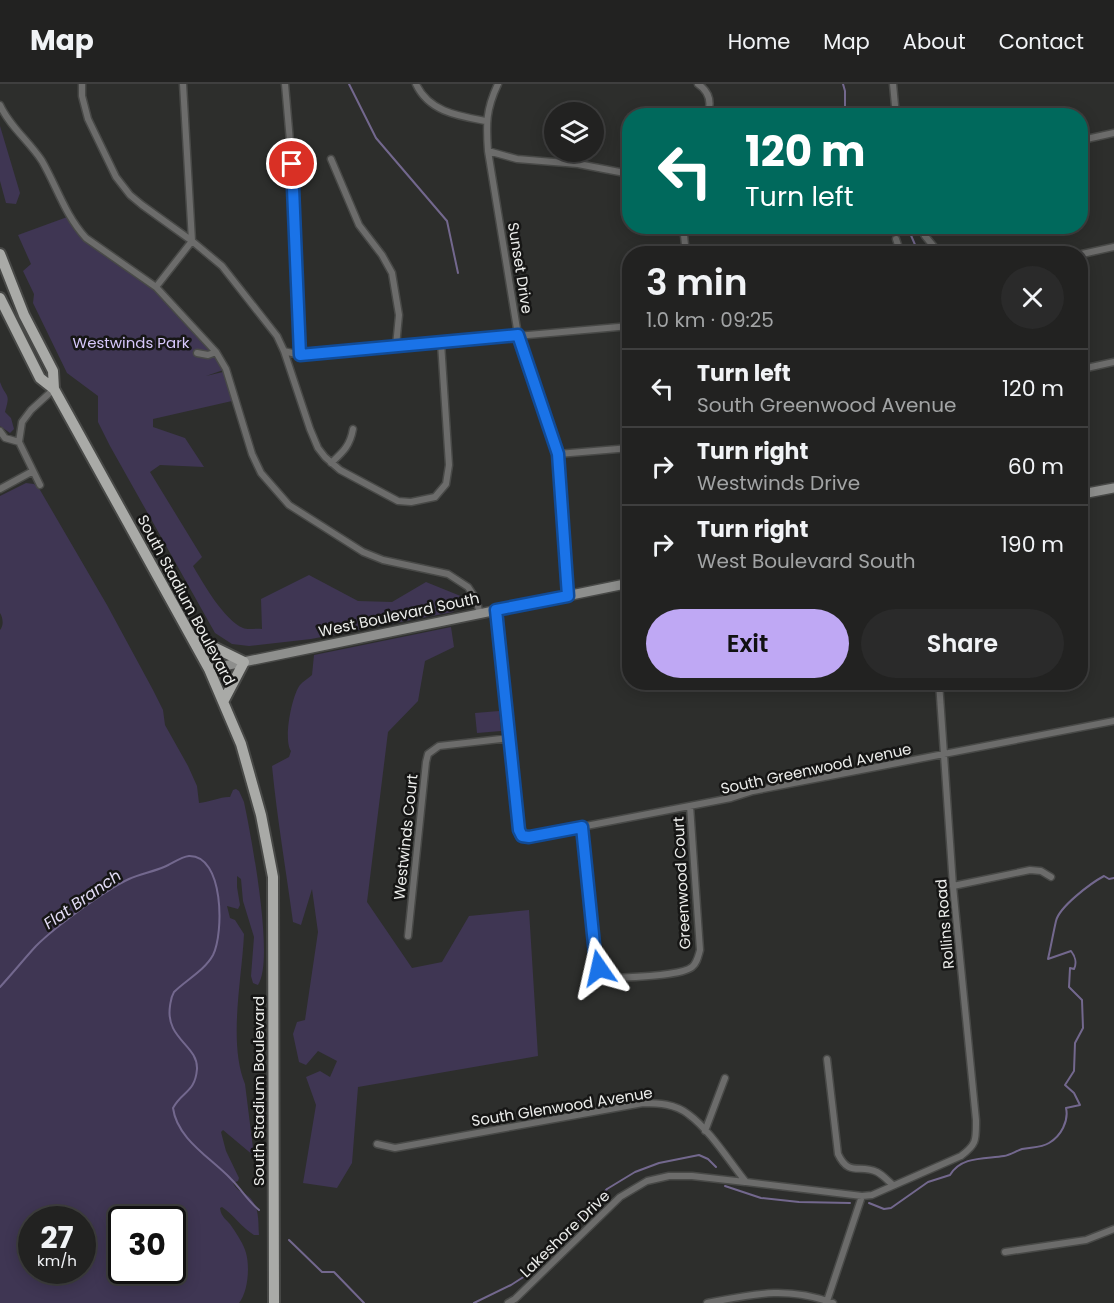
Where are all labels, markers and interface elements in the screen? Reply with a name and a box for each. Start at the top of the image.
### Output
text: Map [30,21,94,60]
text: Home [728,27,790,56]
text: Map [823,27,870,56]
text: About [903,27,966,56]
text: Contact [999,27,1084,56]
map controls [544,102,604,162]
button: layers [544,102,604,162]
text: 120 m [745,122,866,181]
icon: left [646,132,724,210]
pin [266,138,317,189]
icon: arrive [275,147,308,180]
text: Turn left [745,178,854,215]
street label: Sunset Drive [503,221,538,315]
text: 3 min [646,257,748,308]
button: close [1001,266,1064,329]
text: 1.0 km · 09:25 [646,306,774,334]
park label: Westwinds Park [73,332,190,353]
text: Turn left [697,358,791,389]
icon: left [646,372,679,405]
text: 120 m [1002,373,1064,404]
text: South Greenwood Avenue [697,391,956,419]
text: Turn right [697,436,808,467]
icon: right [646,450,679,483]
text: 60 m [1008,451,1064,482]
text: Westwinds Drive [697,469,860,497]
street label: South Stadium Boulevard [133,511,240,689]
text: Turn right [697,514,808,545]
icon: right [646,528,679,561]
text: 190 m [1001,529,1064,560]
text: West Boulevard South [697,547,916,575]
street label: West Boulevard South [317,587,481,642]
button: Exit [646,609,849,678]
button: Share [861,609,1064,678]
street label: South Greenwood Avenue [719,738,913,799]
street label: Westwinds Court [388,773,423,901]
street label: Greenwood Court [668,816,695,950]
water label: Flat Branch [39,864,126,935]
street label: Rollins Road [930,878,959,970]
position arrow [567,936,631,1000]
street label: South Stadium Boulevard [248,996,269,1186]
street label: South Glenwood Avenue [470,1082,654,1131]
street label: Lakeshore Drive [515,1185,614,1282]
speed limit sign: 30 [108,1206,186,1284]
text: 27 [40,1216,74,1259]
text: km/h [37,1250,77,1271]

